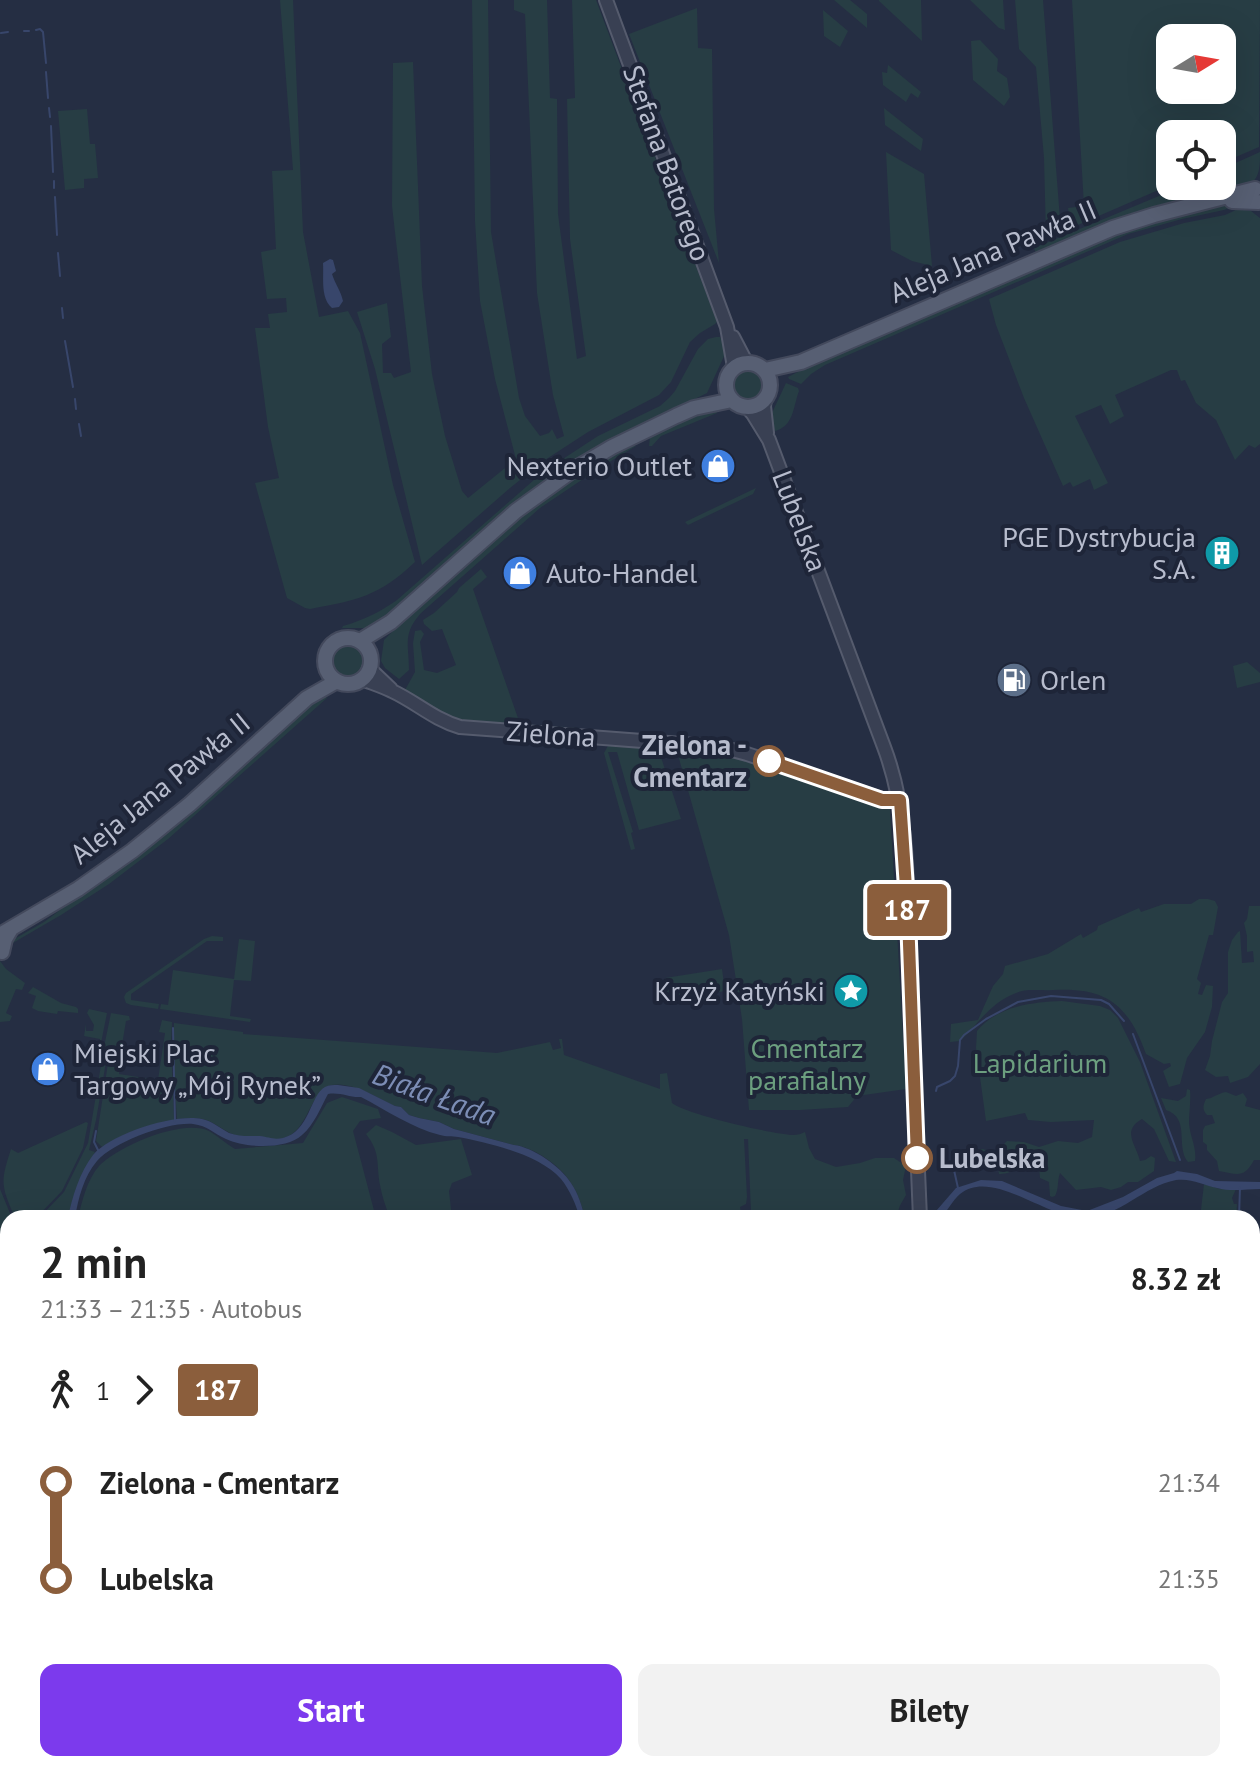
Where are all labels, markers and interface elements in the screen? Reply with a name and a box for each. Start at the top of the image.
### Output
north arrow [1156,24,1236,104]
map controls [1156,24,1236,200]
street label: Stefana Batorego [615,60,720,266]
button: locate [1156,120,1236,200]
street label: Aleja Jana Pawła II [884,190,1102,311]
place label: Nexterio Outlet [507,447,693,484]
shop icon: Nexterio Outlet [699,447,737,485]
street label: Lubelska [764,465,837,577]
place label: PGE Dystrybucja S.A. [1002,518,1196,587]
building icon: PGE Dystrybucja S.A. [1203,534,1241,572]
shop icon: Auto-Handel [501,554,539,592]
place label: Auto-Handel [546,554,697,591]
fuel station icon: Orlen [995,661,1033,699]
place label: Orlen [1040,661,1106,698]
street label: Aleja Jana Pawła II [62,704,257,872]
street label: Zielona [505,712,597,755]
place label: Zielona - Cmentarz [633,726,747,795]
marker: Zielona - Cmentarz [754,746,784,776]
line badge: 187 [861,884,953,936]
text: 187 [883,891,931,928]
place label: Krzyż Katyński [654,972,825,1009]
place icon: Krzyż Katyński [832,972,870,1010]
park label: Cmentarz parafialny [748,1029,866,1098]
place label: Miejski Plac Targowy „Mój Rynek” [74,1034,321,1103]
park label: Lapidarium [973,1044,1107,1081]
shop icon: Miejski Plac Targowy „Mój Rynek” [29,1050,67,1088]
water label: Biała Łada [368,1053,502,1134]
place label: Lubelska [939,1139,1045,1176]
marker: Lubelska [902,1143,932,1173]
text: 2 min [40,1233,147,1290]
text: 8.32 zł [1131,1259,1220,1298]
text: 21:33 – 21:35 · Autobus [40,1292,302,1325]
icon: walk [40,1368,84,1412]
icon: forward [122,1368,166,1412]
text: 187 [194,1371,242,1408]
text: 1 [96,1374,110,1407]
text: Zielona - Cmentarz [100,1463,339,1502]
text: 21:34 [1158,1466,1220,1499]
text: Lubelska [100,1559,214,1598]
text: 21:35 [1158,1562,1220,1595]
button: Start [40,1664,622,1756]
button: Bilety [638,1664,1220,1756]

